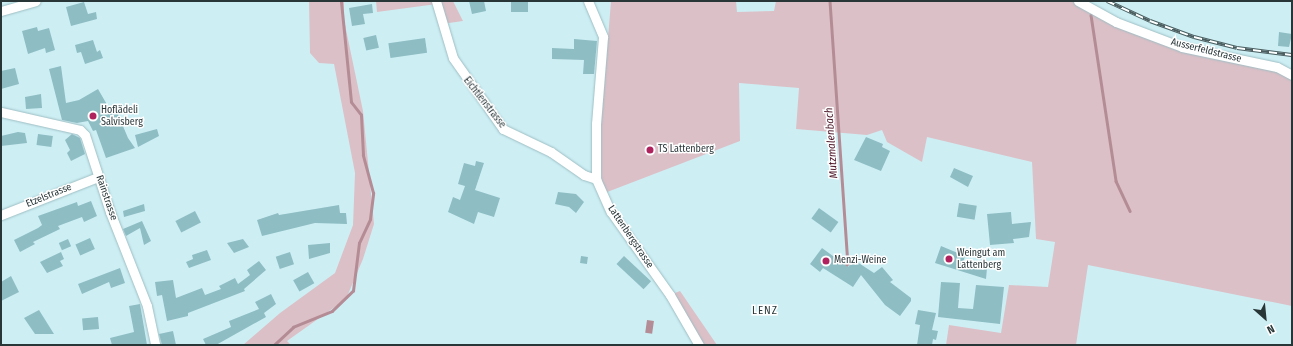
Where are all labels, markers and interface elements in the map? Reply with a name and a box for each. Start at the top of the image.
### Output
street label: Ausserfeldstrasse [1170,36,1242,66]
street label: Eichtlenstrasse [460,75,508,131]
place label: Hoflädeli Salvisberg [101,104,143,128]
water label: Mutzmalenbach [823,107,841,179]
marker: Hoflädeli Salvisberg [88,111,98,121]
place label: TS Lattenberg [658,144,714,156]
marker: TS Lattenberg [645,145,655,155]
street label: Rainstrasse [93,174,119,222]
street label: Etzelstrasse [24,181,74,211]
street label: Lattenbergstrasse [605,203,655,271]
place label: Weingut am Lattenberg [957,247,1005,270]
marker: Weingut am Lattenberg [944,254,954,264]
place label: Menzi-Weine [834,255,887,267]
marker: Menzi-Weine [821,256,831,266]
north arrow [1245,298,1285,338]
district label: LENZ [752,304,778,318]
text: N [1265,322,1277,336]

